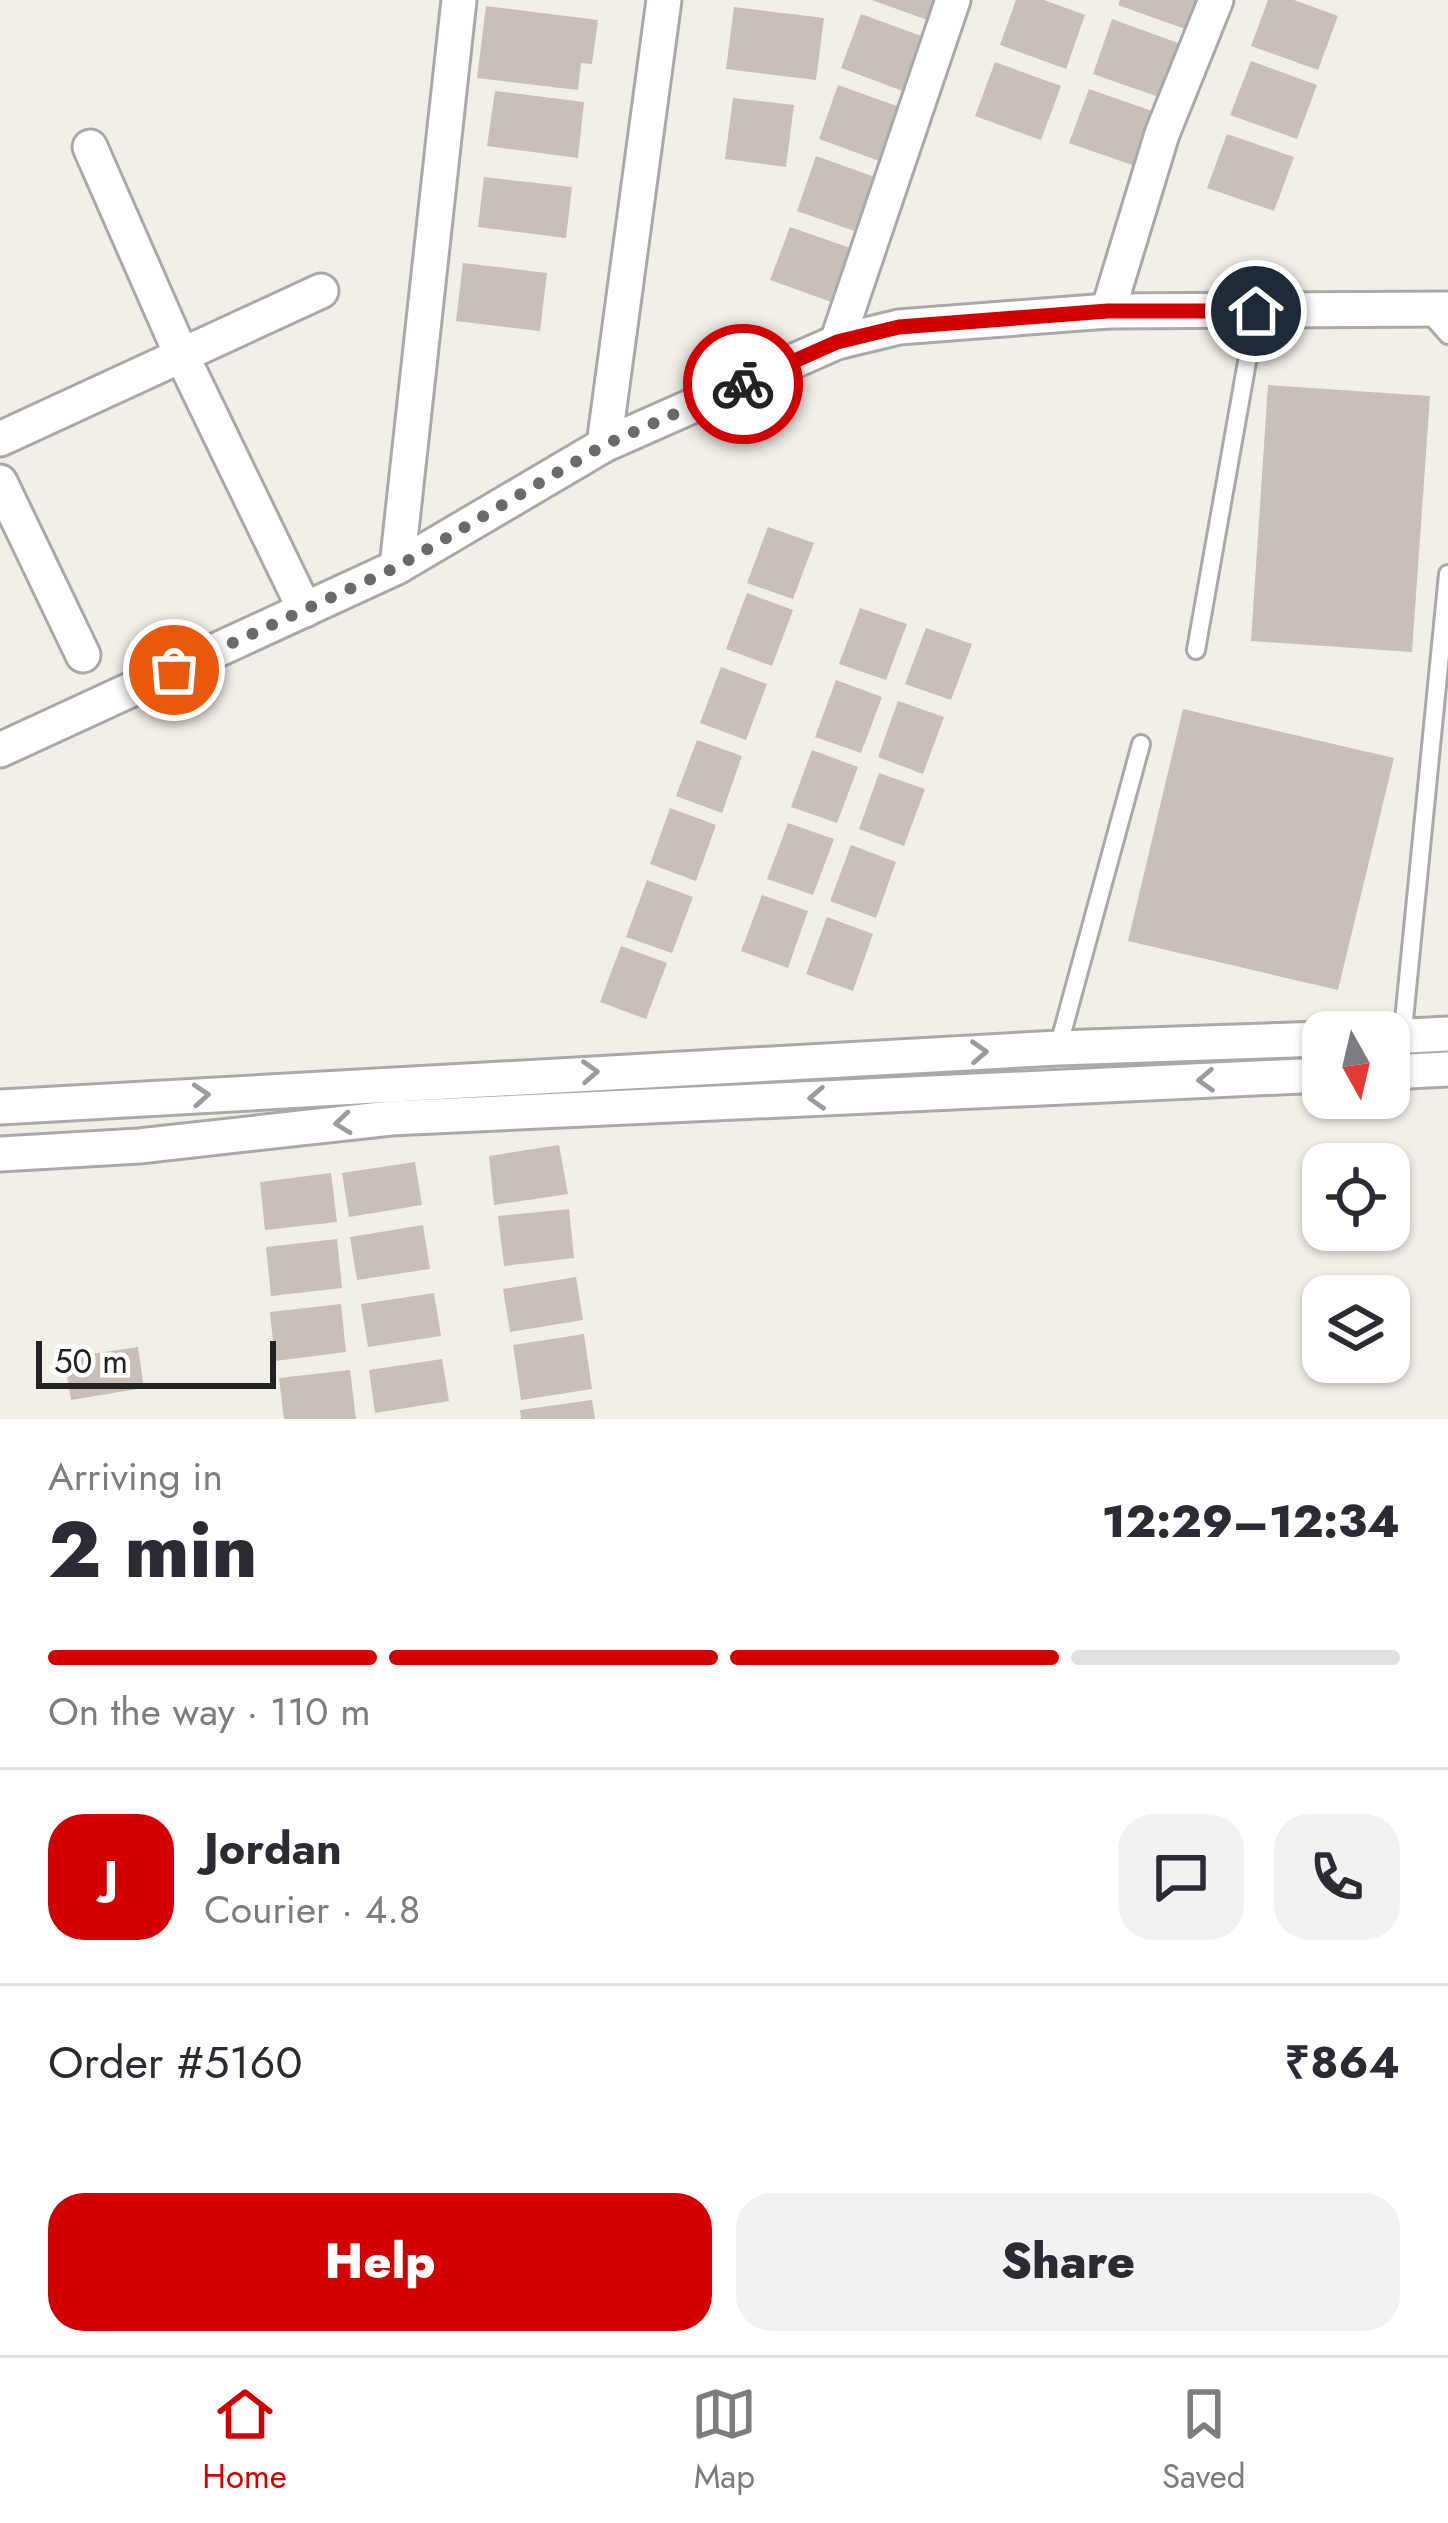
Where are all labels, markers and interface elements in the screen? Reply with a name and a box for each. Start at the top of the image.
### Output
pin [1205,260,1307,362]
icon: home [1223,278,1289,344]
courier [683,324,803,444]
icon: bike [710,351,776,417]
pin [123,619,225,721]
icon: bag [141,637,207,703]
north arrow [1302,1011,1410,1119]
map controls [1302,1011,1410,1383]
one-way arrow [970,1039,989,1065]
one-way arrow [581,1059,600,1085]
one-way arrow [1196,1067,1215,1093]
one-way arrow [192,1082,211,1108]
one-way arrow [807,1085,826,1111]
one-way arrow [333,1110,352,1135]
button: locate [1302,1143,1410,1251]
button: layers [1302,1275,1410,1383]
scale bar [36,1335,276,1388]
text: 50 m [54,1338,128,1385]
text: Arriving in [48,1448,223,1505]
text: 12:29–12:34 [1102,1489,1400,1554]
text: 2 min [48,1494,257,1606]
text: On the way · 110 m [48,1683,371,1740]
button: chat [1118,1814,1244,1940]
button: phone [1274,1814,1400,1940]
text: Jordan [204,1816,342,1881]
text: J [104,1844,118,1909]
text: Courier · 4.8 [204,1881,420,1938]
text: Order #5160 [48,2030,303,2095]
text: ₹864 [1285,2030,1400,2095]
button: Help [48,2193,712,2331]
button: Share [736,2193,1400,2331]
tab: Home [202,2381,287,2500]
tab: Map [691,2381,757,2500]
tab: Saved [1162,2381,1246,2500]

